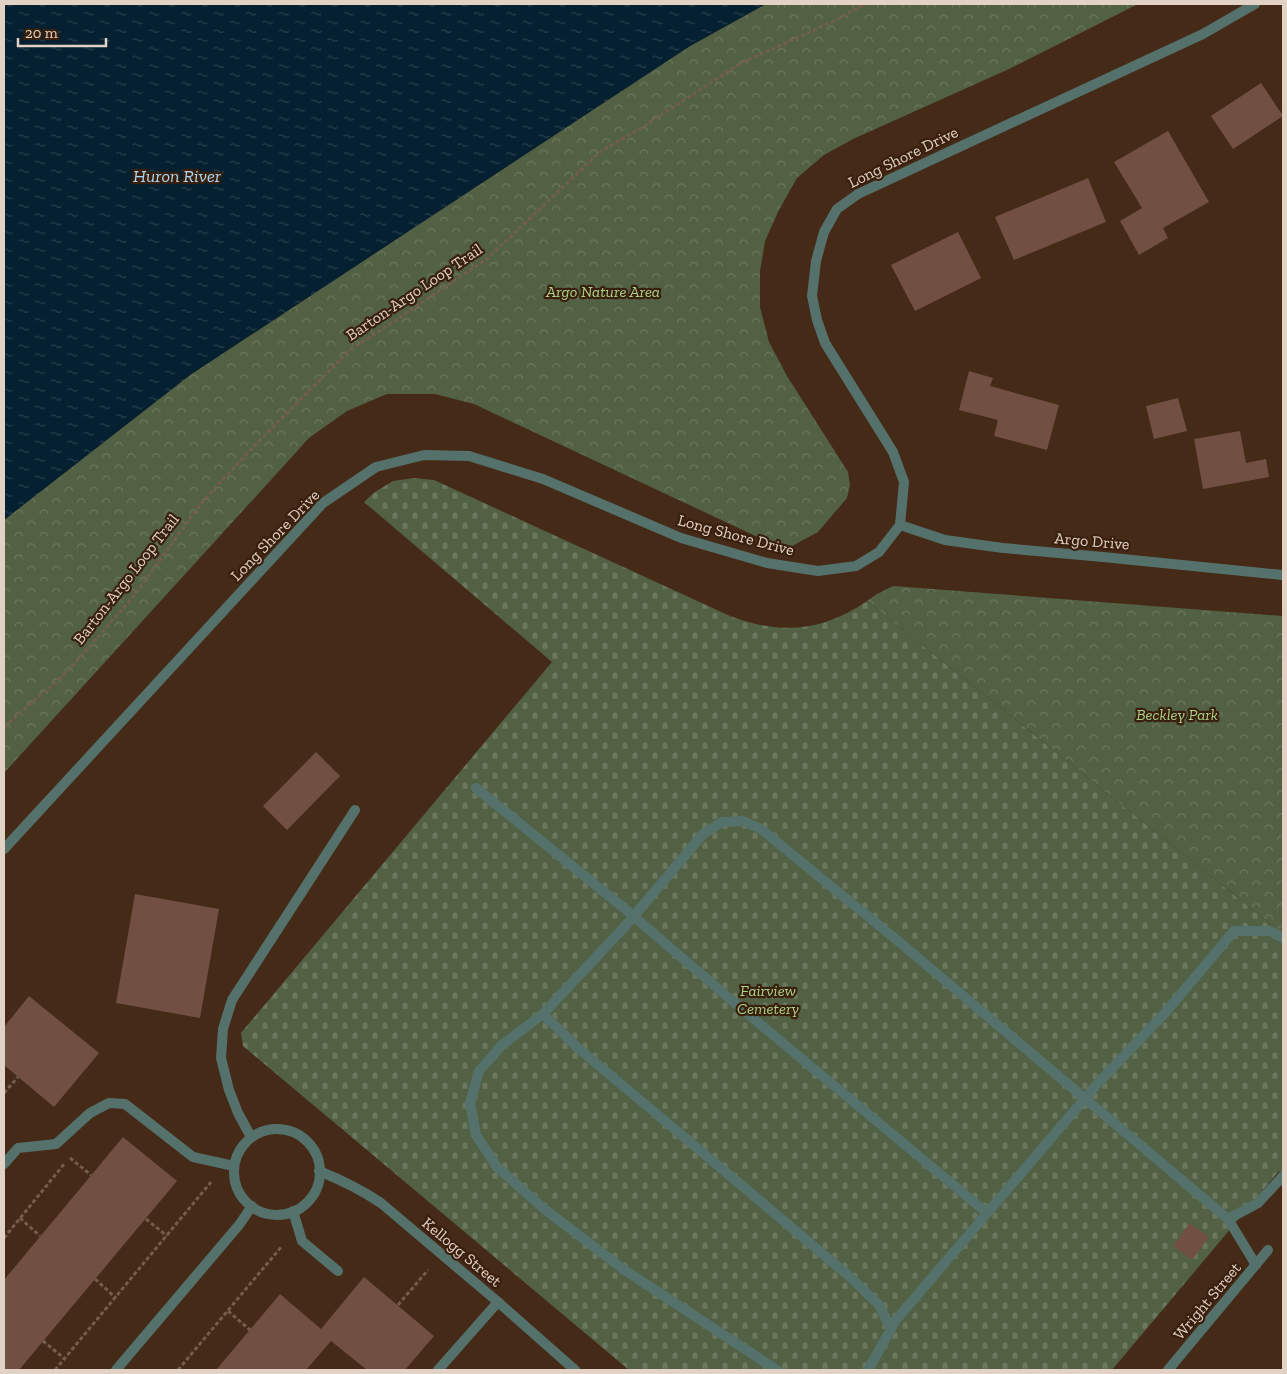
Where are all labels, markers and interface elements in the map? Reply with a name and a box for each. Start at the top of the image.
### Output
scale bar [18,15,105,47]
text: 20 m [25,24,58,42]
street label: Long Shore Drive [845,122,961,192]
water label: Huron River [133,165,222,187]
street label: Barton-Argo Loop Trail [342,239,486,345]
park label: Argo Nature Area [545,282,660,301]
street label: Long Shore Drive [227,485,323,585]
street label: Barton-Argo Loop Trail [69,510,183,648]
street label: Long Shore Drive [676,510,796,560]
street label: Argo Drive [1054,528,1130,554]
park label: Beckley Park [1136,705,1218,724]
park label: Fairview Cemetery [737,981,800,1018]
street label: Kellogg Street [419,1213,506,1291]
street label: Wright Street [1169,1258,1245,1344]

